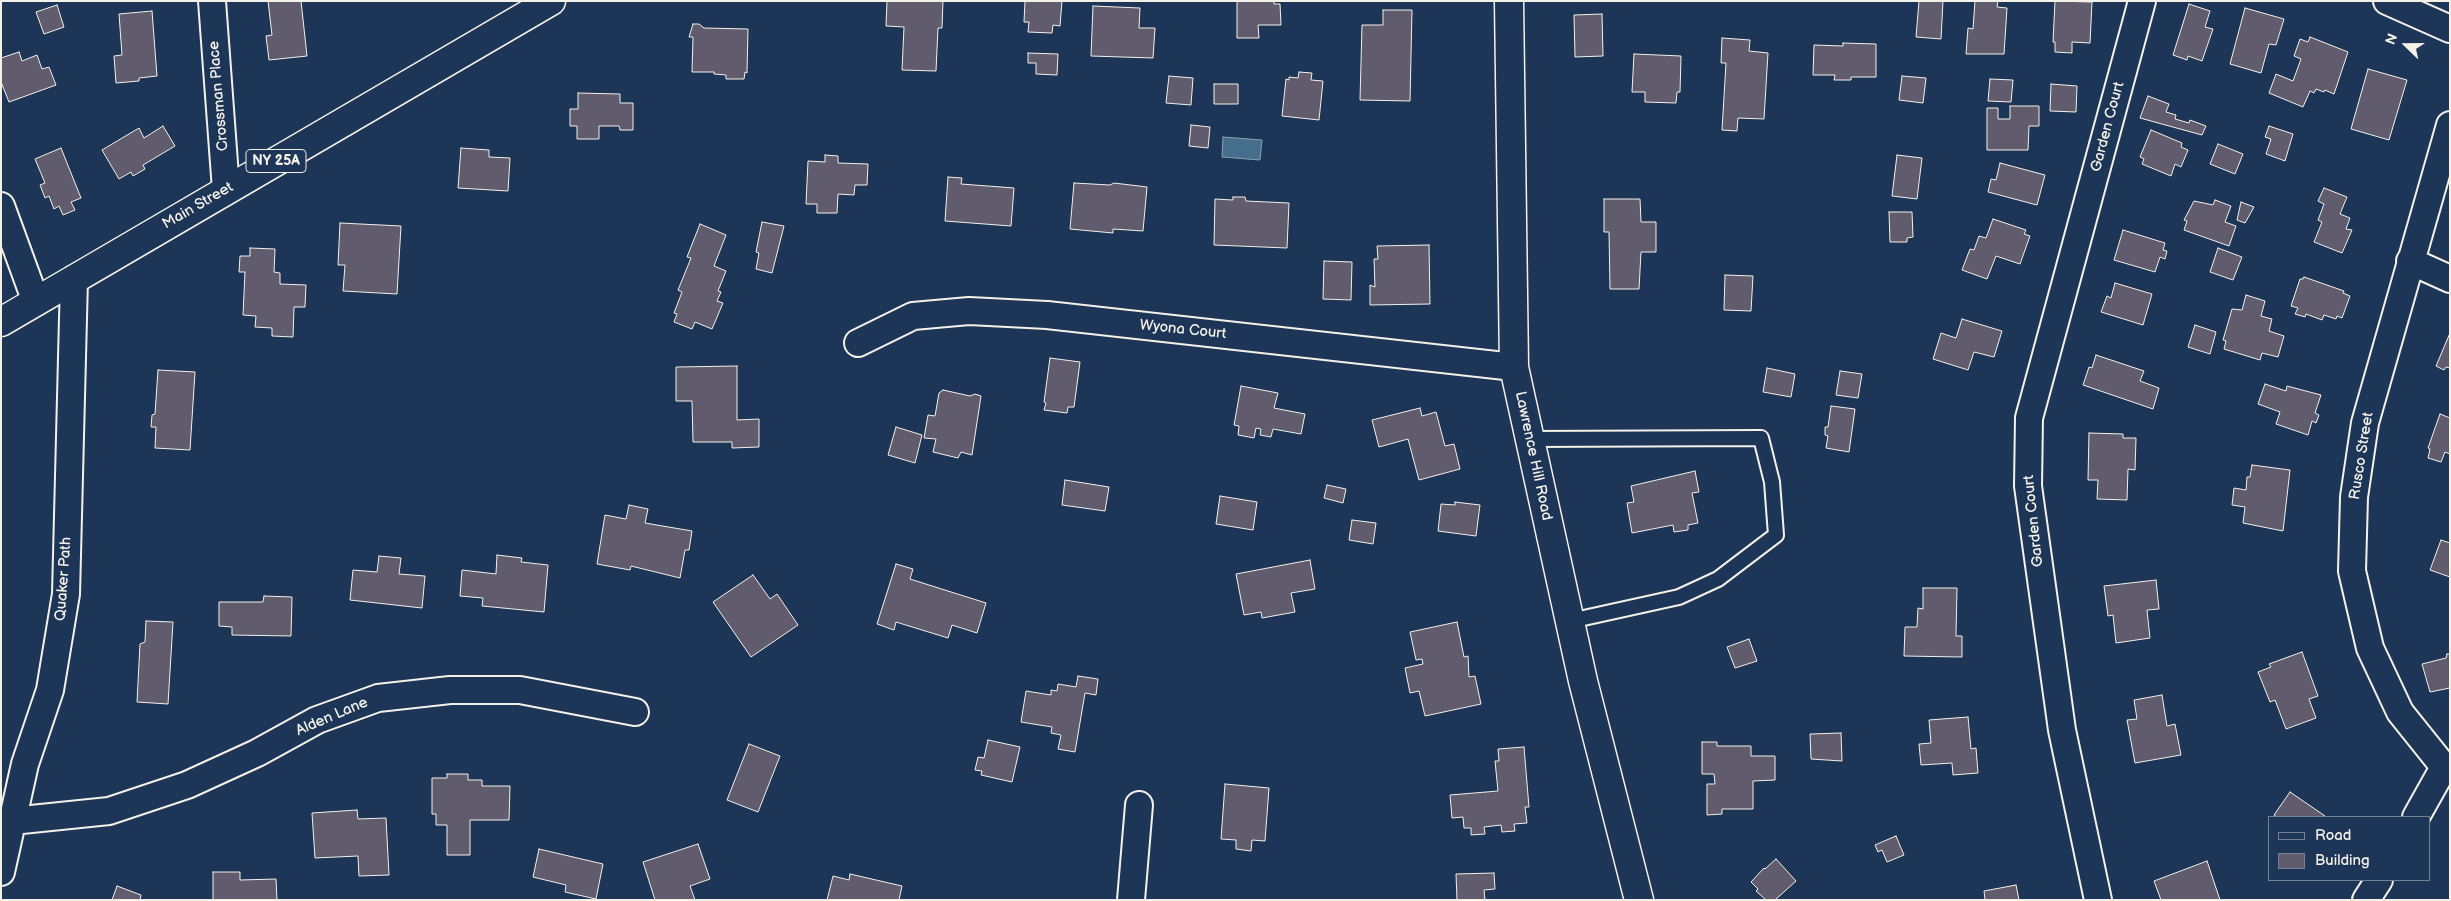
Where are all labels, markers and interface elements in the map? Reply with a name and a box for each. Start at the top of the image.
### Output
north arrow [2381,20,2431,70]
text: N [2382,31,2401,47]
street label: Crossman Place [205,40,233,152]
street label: Garden Court [2087,80,2129,174]
road number: NY 25A [246,150,306,172]
street label: Main Street [159,179,237,233]
street label: Wyona Court [1139,317,1227,343]
street label: Lawrence Hill Road [1511,390,1555,522]
street label: Rusco Street [2346,411,2378,501]
street label: Garden Court [2020,474,2048,568]
street label: Quaker Path [52,536,76,622]
street label: Alden Lane [293,694,371,740]
legend [2268,816,2431,881]
text: Road [2315,826,2351,845]
text: Building [2315,851,2370,870]

